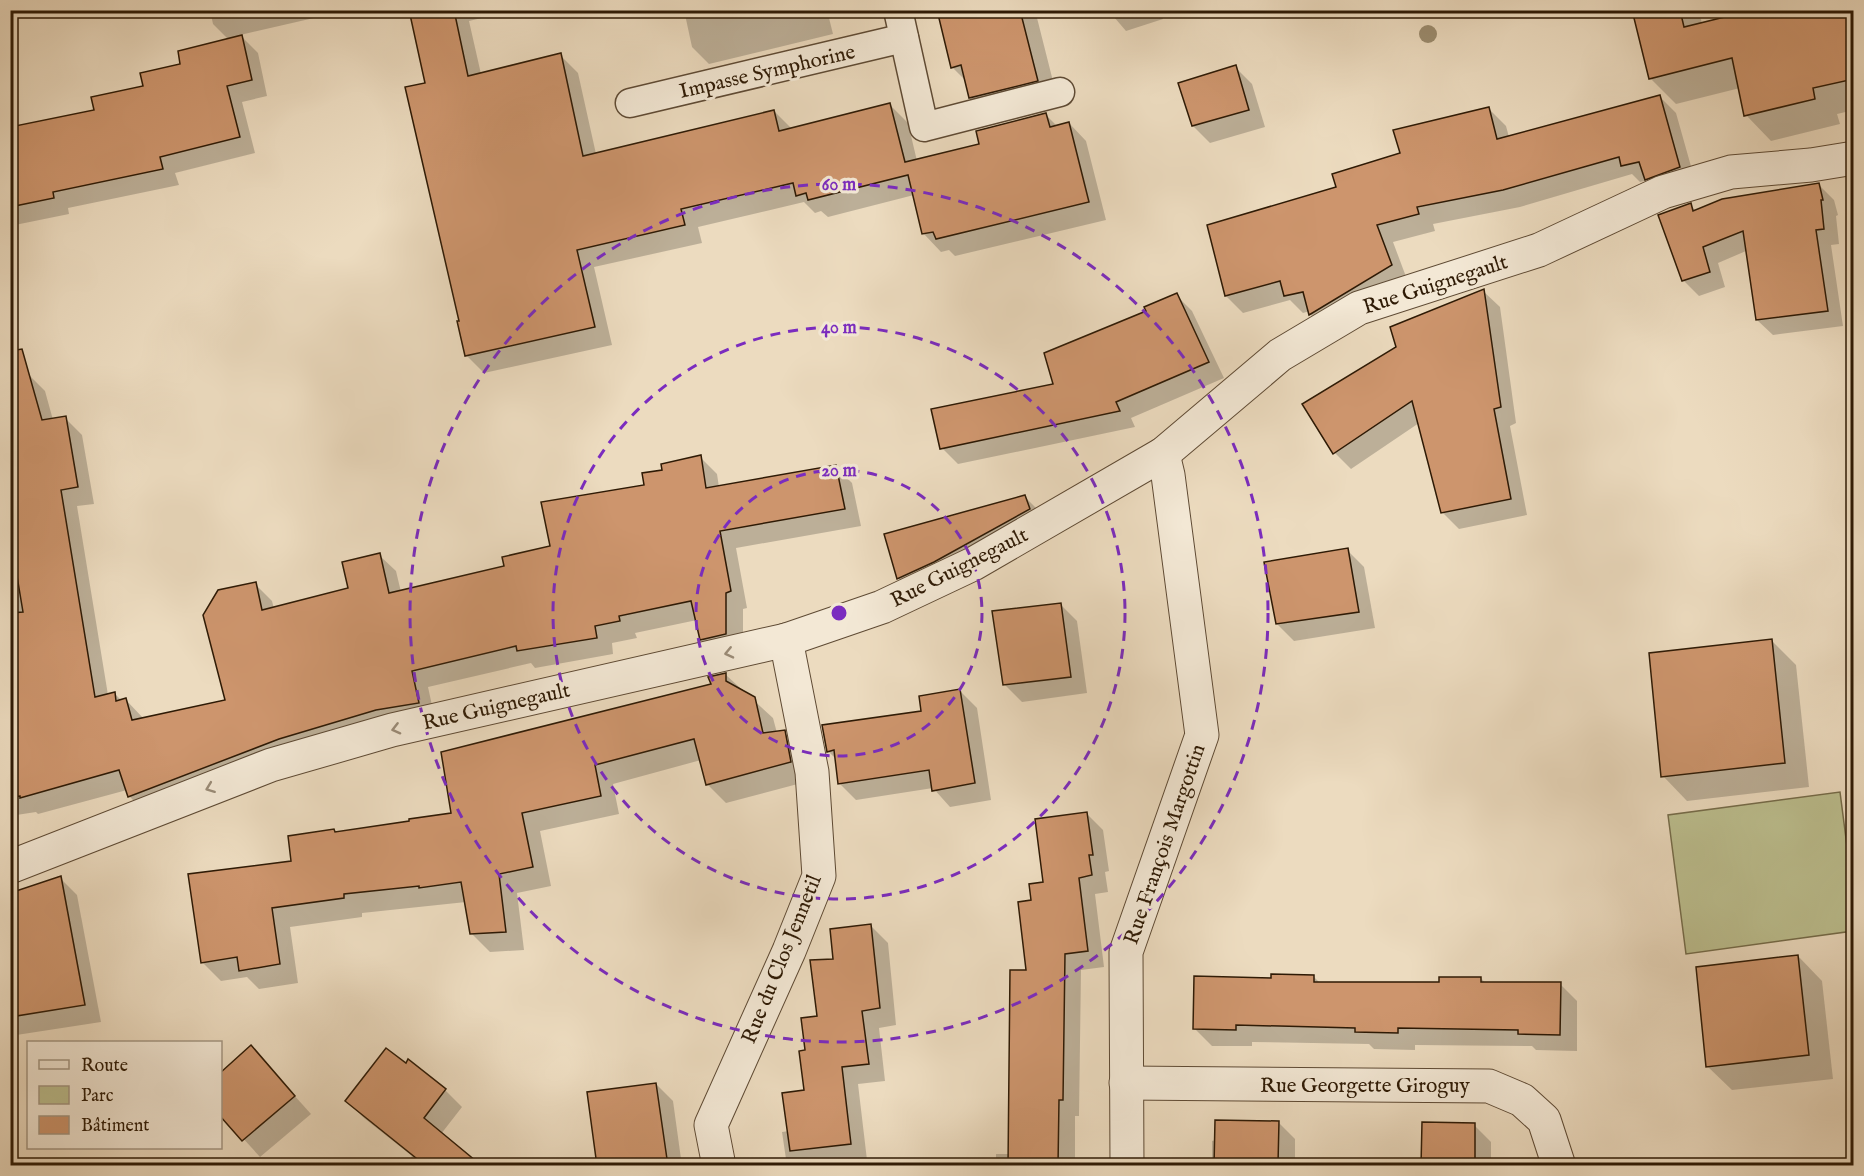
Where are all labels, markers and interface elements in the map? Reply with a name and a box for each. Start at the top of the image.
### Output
street label: Impasse Symphorine [677,39,858,106]
text: 60 m [822,174,856,197]
street label: Rue Guignegault [1360,249,1511,322]
text: 40 m [821,317,857,340]
text: 20 m [821,460,857,483]
street label: Rue Guignegault [886,522,1033,615]
centre of rings [829,603,849,623]
one-way arrow [724,646,734,659]
street label: Rue Guignegault [420,677,573,738]
one-way arrow [391,722,401,735]
street label: Rue François Margottin [1118,741,1212,948]
one-way arrow [205,781,216,794]
street label: Rue du Clos Jennetil [736,871,829,1048]
legend [27,1041,222,1149]
text: Route [81,1055,128,1078]
street label: Rue Georgette Giroguy [1260,1073,1471,1100]
text: Parc [81,1085,114,1108]
text: Bâtiment [81,1115,150,1138]

